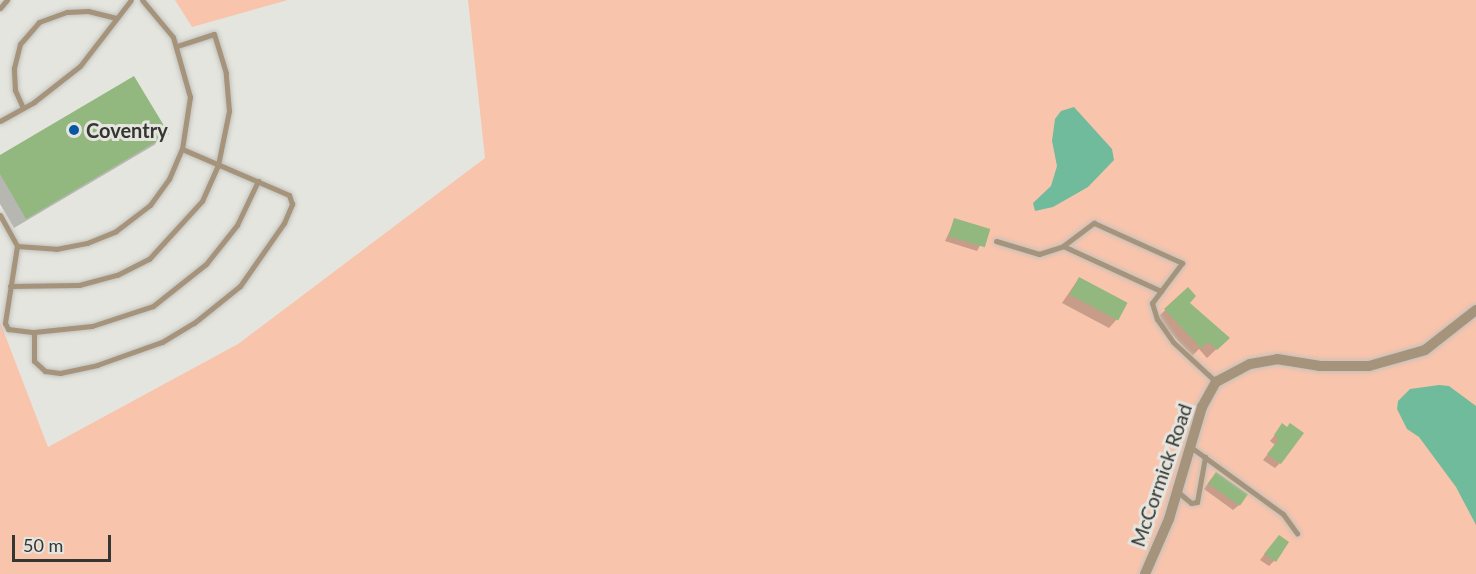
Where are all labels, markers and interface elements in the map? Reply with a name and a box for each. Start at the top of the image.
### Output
place label: Coventry [86,118,168,142]
marker: Coventry [67,123,81,137]
street label: McCormick Road [1125,400,1197,550]
scale bar [15,523,114,561]
text: 50 m [23,534,63,556]

